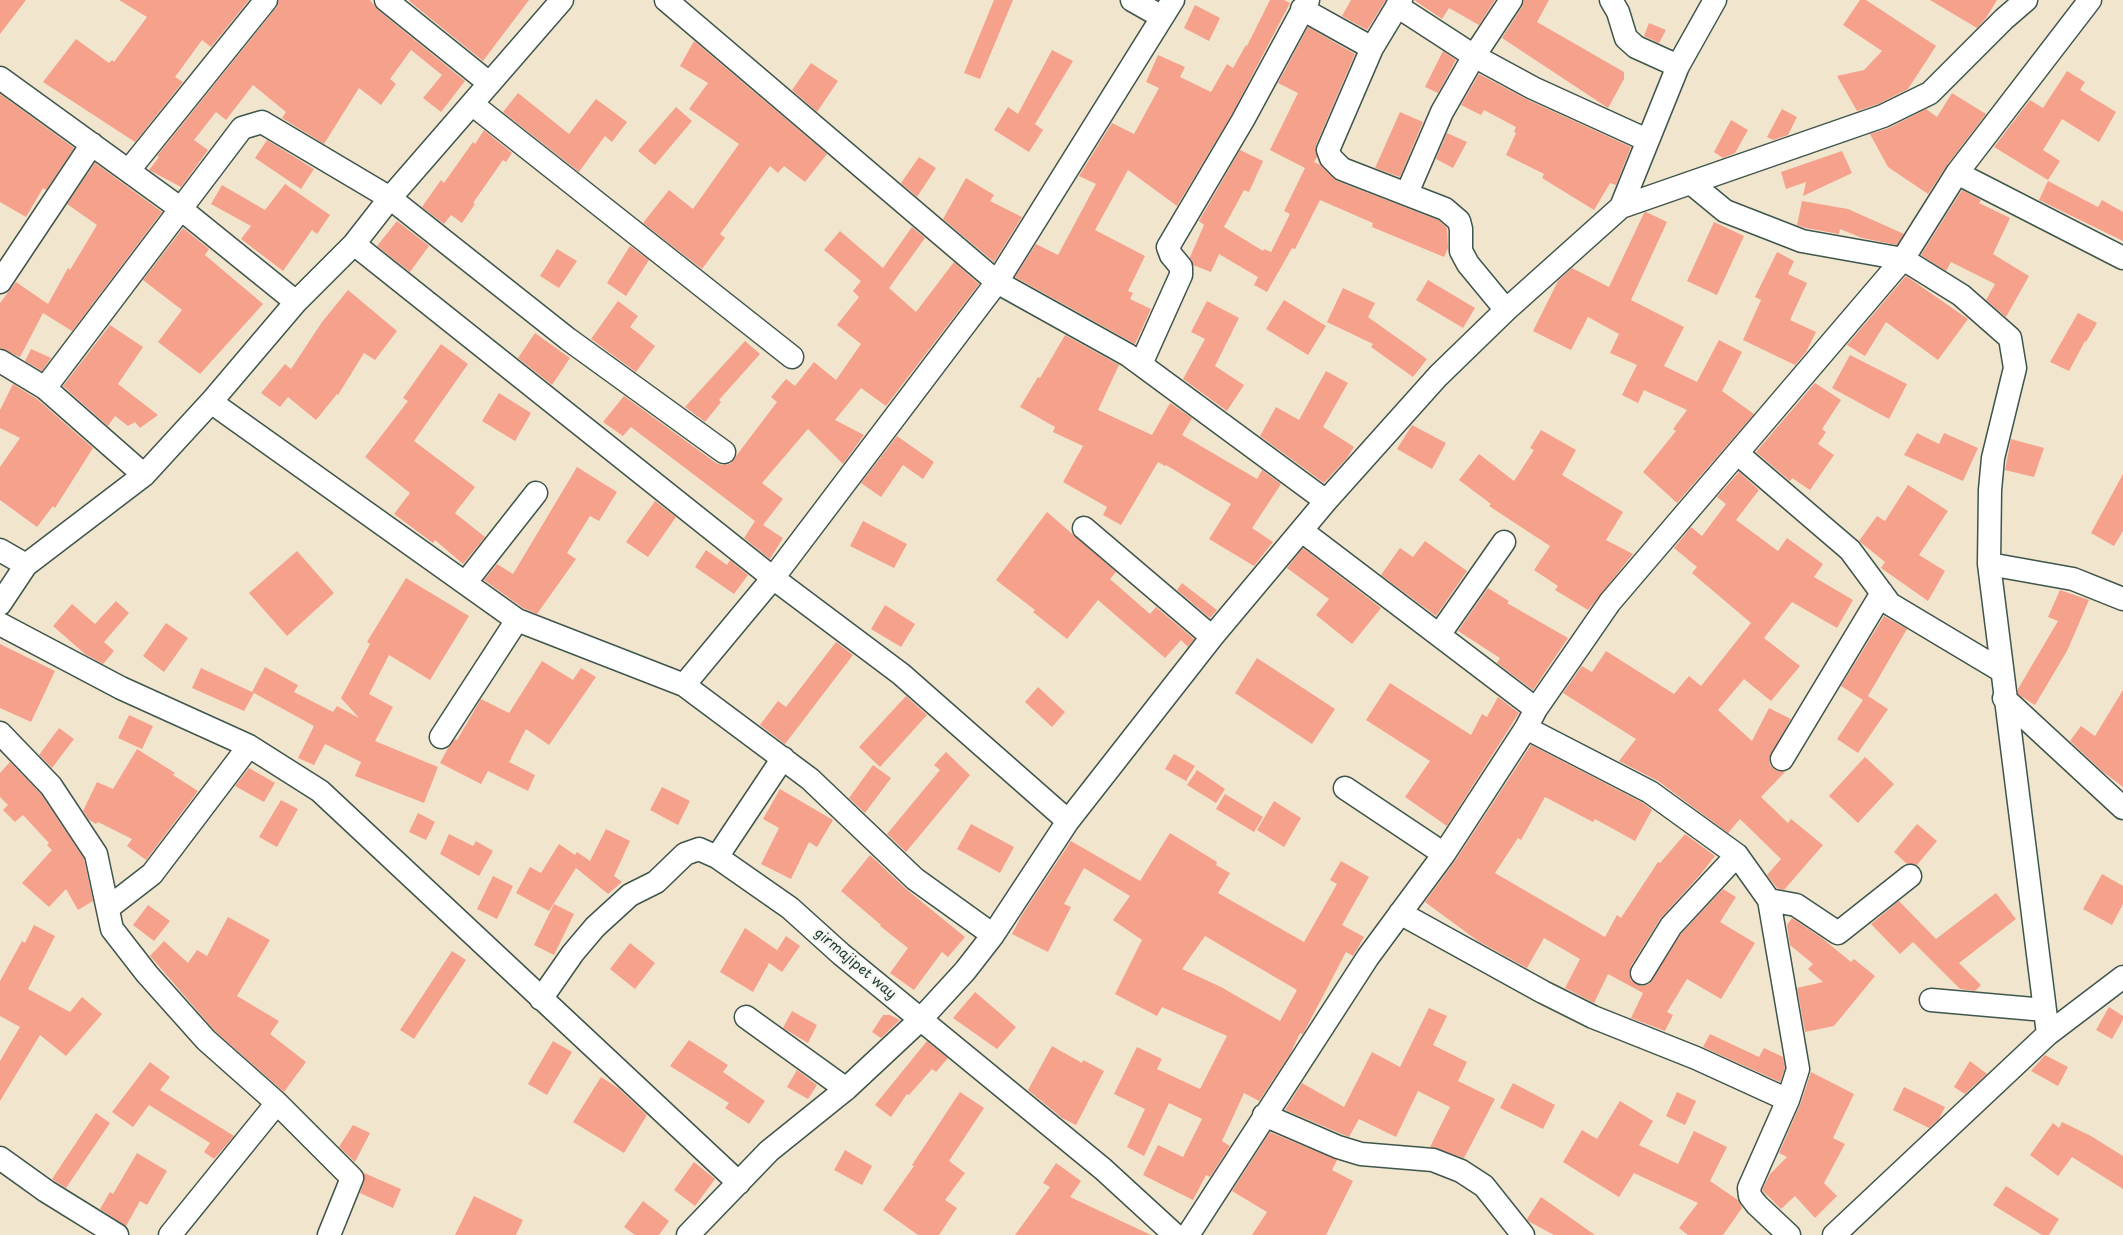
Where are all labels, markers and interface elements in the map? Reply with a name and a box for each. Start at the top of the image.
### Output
street label: girmajipet way [811,925,899,1003]

